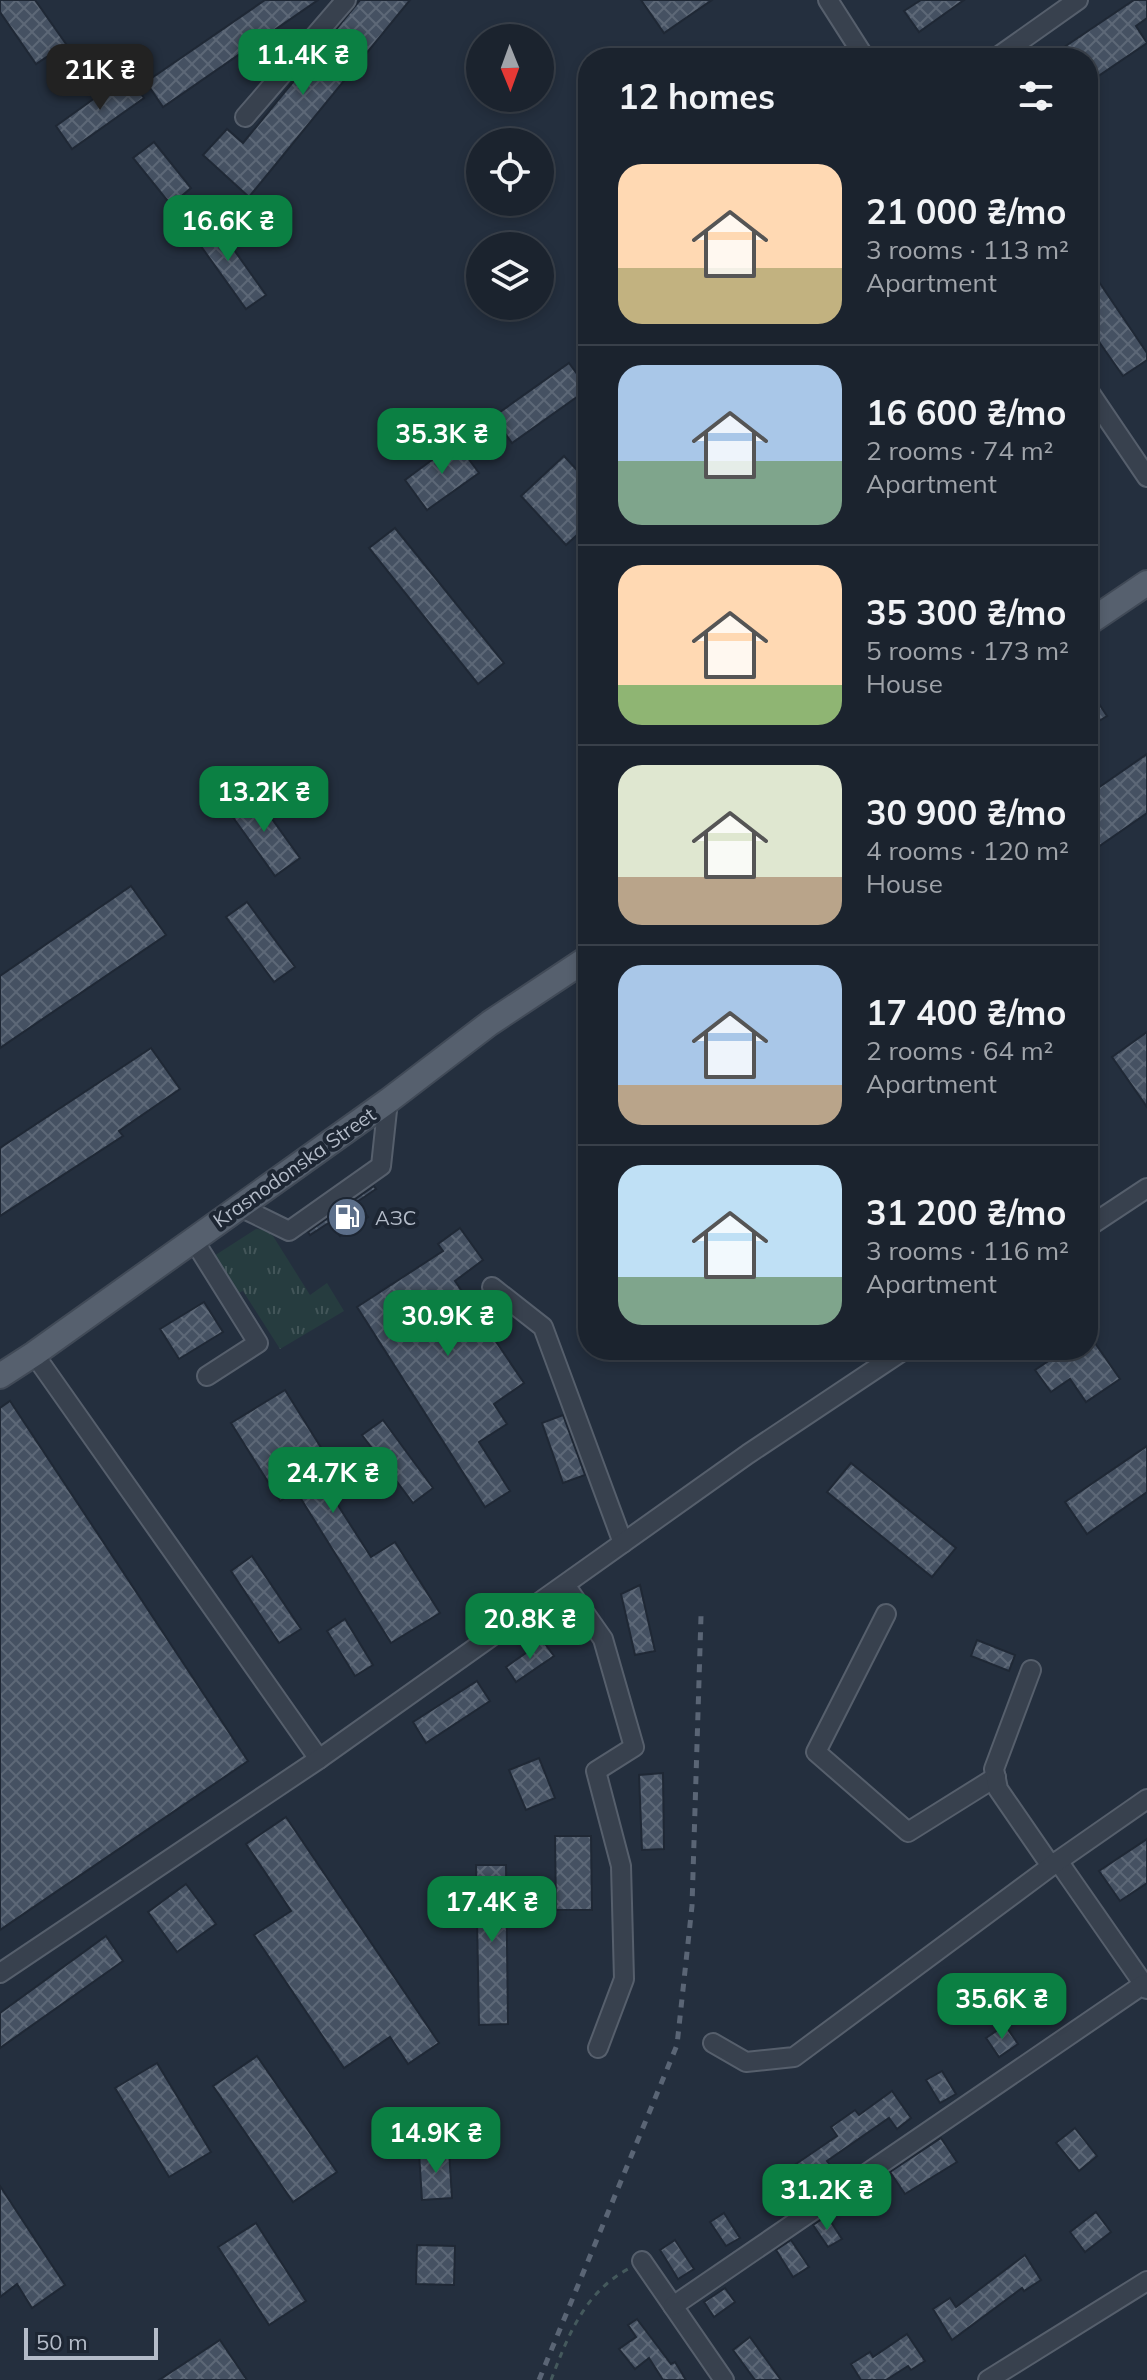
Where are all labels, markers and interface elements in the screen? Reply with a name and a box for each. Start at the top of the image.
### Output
north arrow [466,24,554,112]
map controls [466,24,554,320]
pin: 11.4K ₴ [229,29,377,97]
text: 11.4K ₴ [256,38,350,71]
pin: 21K ₴ [44,44,156,112]
text: 21K ₴ [64,53,136,86]
icon: filters [1014,74,1058,118]
text: 12 homes [618,75,775,118]
button: locate [466,128,554,216]
text: 21 000 ₴/mo [866,190,1066,233]
pin: 16.6K ₴ [154,195,302,263]
icon: home [682,196,778,292]
text: 16.6K ₴ [181,204,275,237]
button: layers [466,232,554,320]
text: 3 rooms · 113 m² [866,233,1069,266]
text: Apartment [866,266,997,299]
text: 16 600 ₴/mo [866,391,1066,434]
icon: home [682,397,778,493]
pin: 35.3K ₴ [368,408,516,476]
text: 35.3K ₴ [395,417,489,450]
text: 2 rooms · 74 m² [866,434,1053,467]
text: Apartment [866,467,997,500]
text: 35 300 ₴/mo [866,591,1066,634]
icon: home [682,597,778,693]
text: 5 rooms · 173 m² [866,634,1069,667]
text: House [866,667,943,700]
pin: 13.2K ₴ [190,766,338,834]
text: 13.2K ₴ [217,775,311,808]
text: 30 900 ₴/mo [866,791,1066,834]
icon: home [682,797,778,893]
text: 4 rooms · 120 m² [866,834,1069,867]
text: House [866,867,943,900]
text: 17 400 ₴/mo [866,991,1066,1034]
icon: home [682,997,778,1093]
text: 2 rooms · 64 m² [866,1034,1053,1067]
text: Apartment [866,1067,997,1100]
street label: Krasnodonska Street [208,1102,380,1232]
text: 31 200 ₴/mo [866,1191,1066,1234]
fuel station icon: АЗС [326,1196,368,1238]
icon: home [682,1197,778,1293]
place label: АЗС [375,1205,416,1230]
text: 3 rooms · 116 m² [866,1234,1069,1267]
text: Apartment [866,1267,997,1300]
pin: 30.9K ₴ [374,1290,522,1358]
text: 30.9K ₴ [401,1299,495,1332]
pin: 24.7K ₴ [259,1447,407,1515]
text: 24.7K ₴ [286,1456,380,1489]
pin: 20.8K ₴ [456,1593,604,1661]
text: 20.8K ₴ [483,1602,577,1635]
pin: 17.4K ₴ [418,1876,566,1944]
text: 17.4K ₴ [445,1885,539,1918]
pin: 35.6K ₴ [928,1973,1076,2041]
text: 35.6K ₴ [955,1982,1049,2015]
pin: 14.9K ₴ [362,2107,510,2175]
text: 14.9K ₴ [389,2116,483,2149]
pin: 31.2K ₴ [753,2164,901,2232]
text: 31.2K ₴ [780,2173,874,2206]
scale bar [24,2324,158,2360]
text: 50 m [36,2328,87,2356]

